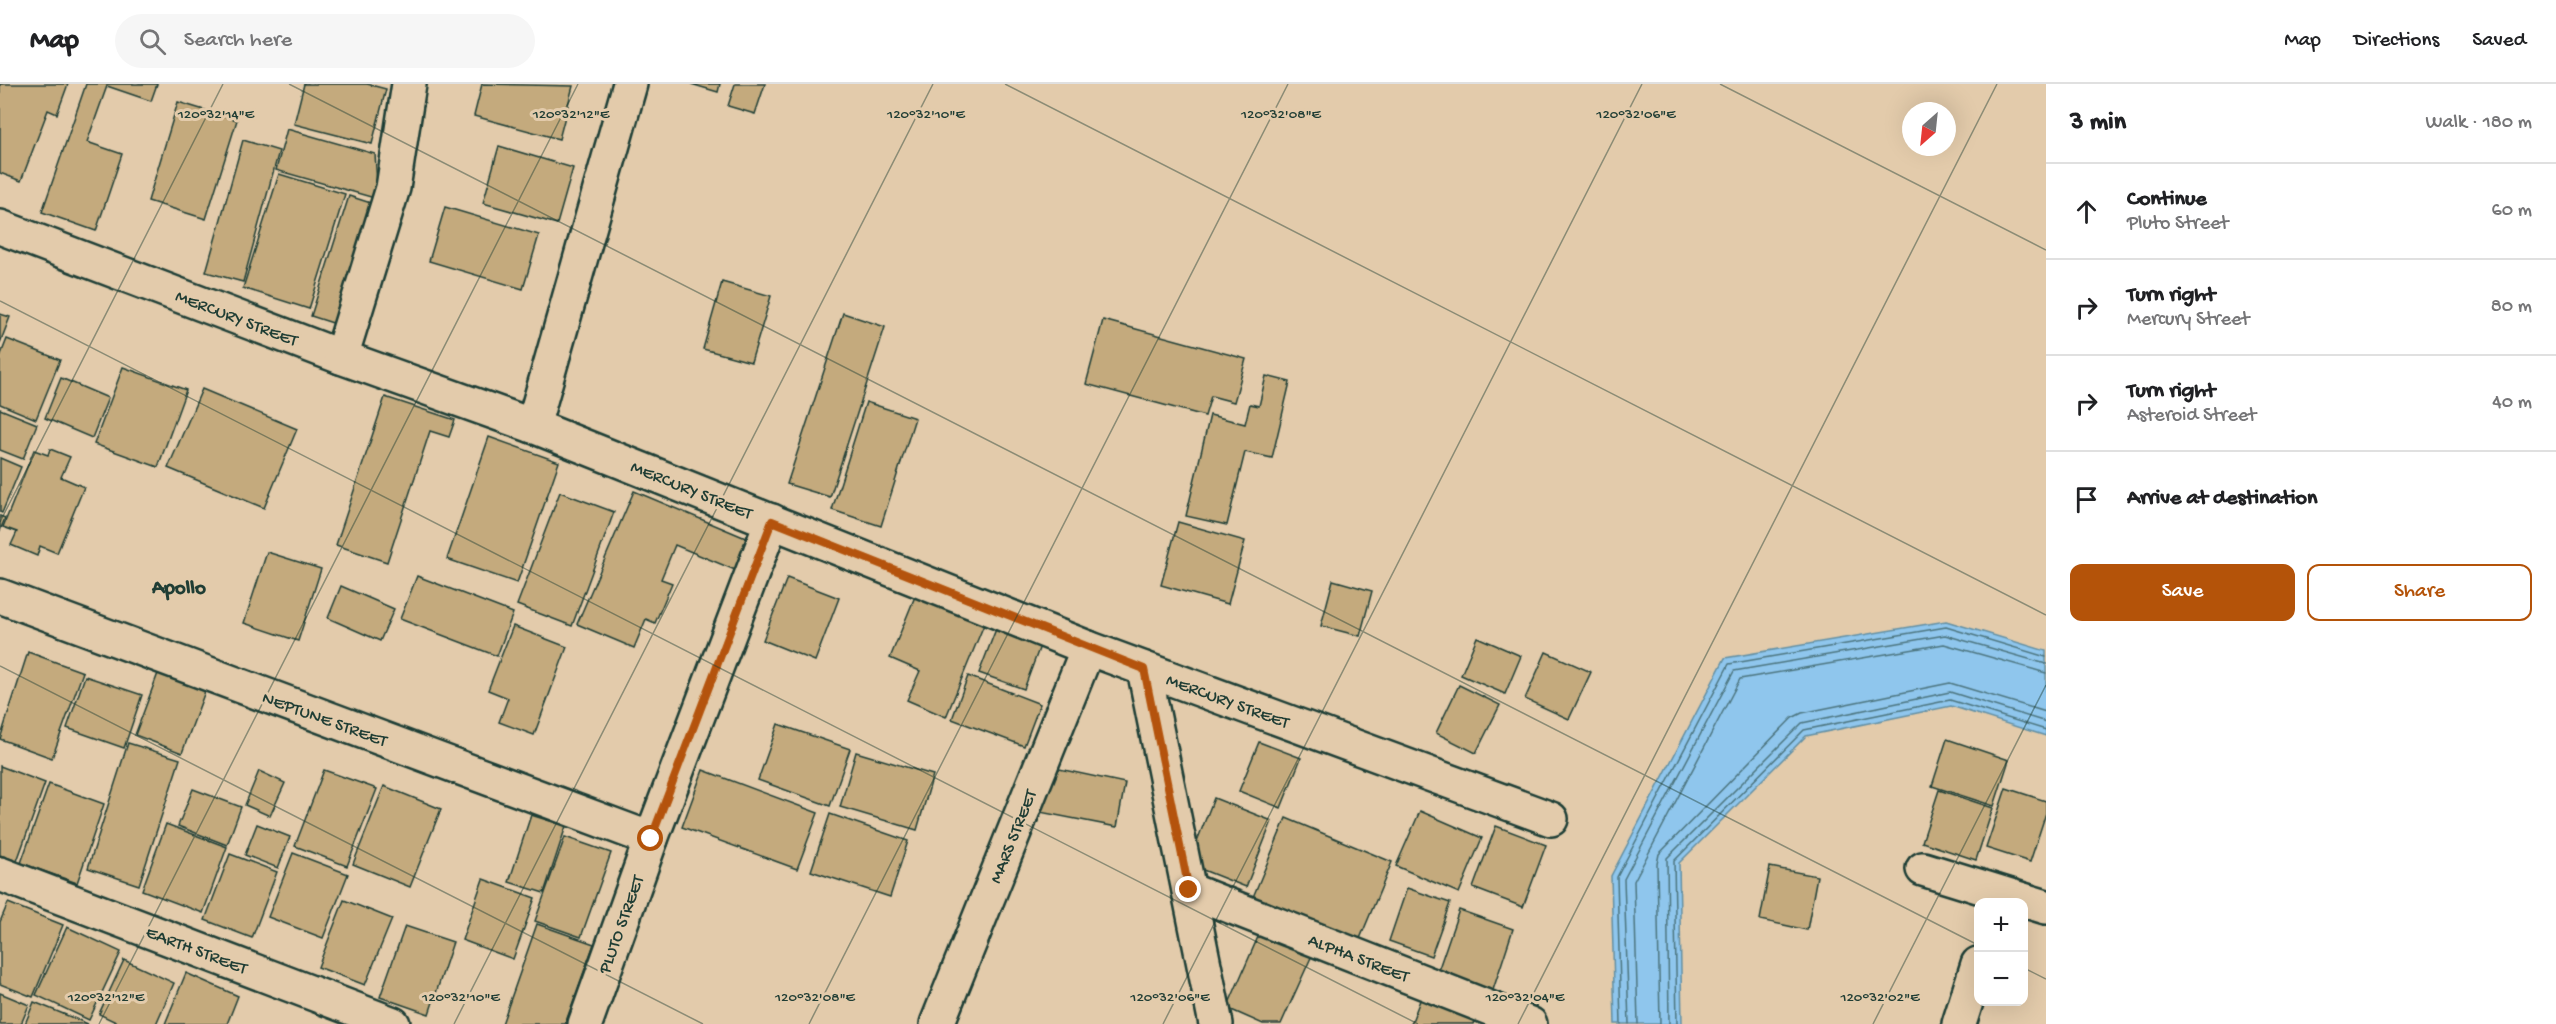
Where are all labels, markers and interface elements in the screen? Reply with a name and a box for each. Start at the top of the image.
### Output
search box [115,14,535,68]
text: Map [30,25,79,58]
icon: search [136,25,169,58]
text: Search here [184,28,292,54]
text: Map [2284,29,2321,54]
text: Directions [2354,29,2439,54]
text: Saved [2472,29,2526,54]
north arrow [1902,102,1956,156]
text: 120°32'14"E [177,106,255,124]
text: 120°32'12"E [532,106,610,124]
text: 120°32'10"E [886,106,966,124]
text: 120°32'08"E [1240,106,1322,124]
text: 120°32'06"E [1595,106,1676,124]
text: 3 min [2070,108,2126,139]
text: Walk · 180 m [2425,112,2532,135]
text: Continue [2127,187,2207,213]
icon: ahead [2070,195,2103,228]
text: 60 m [2492,200,2532,223]
text: Pluto Street [2127,213,2228,236]
text: Turn right [2127,283,2215,309]
street label: MERCURY STREET [172,286,301,353]
icon: right [2070,291,2103,324]
text: 80 m [2491,296,2532,319]
text: Mercury Street [2127,309,2249,332]
text: Turn right [2127,379,2215,405]
icon: right [2070,387,2103,420]
text: 40 m [2492,392,2532,415]
text: Asteroid Street [2127,405,2256,428]
street label: MERCURY STREET [627,457,756,526]
icon: arrive [2070,483,2103,516]
text: Arrive at destination [2127,486,2317,512]
button: Save [2070,564,2295,621]
button: Share [2307,564,2532,621]
district label: Apollo [151,577,206,602]
street label: MERCURY STREET [1163,670,1293,735]
street label: NEPTUNE STREET [259,688,391,753]
street label: MARS STREET [986,786,1043,887]
route start [637,825,663,851]
street label: PLUTO STREET [595,872,650,978]
route end [1175,876,1201,902]
map controls [1974,898,2028,1006]
button: + [1974,898,2028,952]
street label: EARTH STREET [142,922,251,981]
street label: ALPHA STREET [1305,930,1413,989]
button: − [1974,952,2028,1006]
text: 120°32'12"E [67,989,145,1007]
text: 120°32'10"E [421,989,501,1007]
text: 120°32'08"E [774,989,856,1007]
text: 120°32'06"E [1129,989,1210,1007]
text: 120°32'04"E [1485,989,1565,1007]
text: 120°32'02"E [1839,989,1920,1007]

